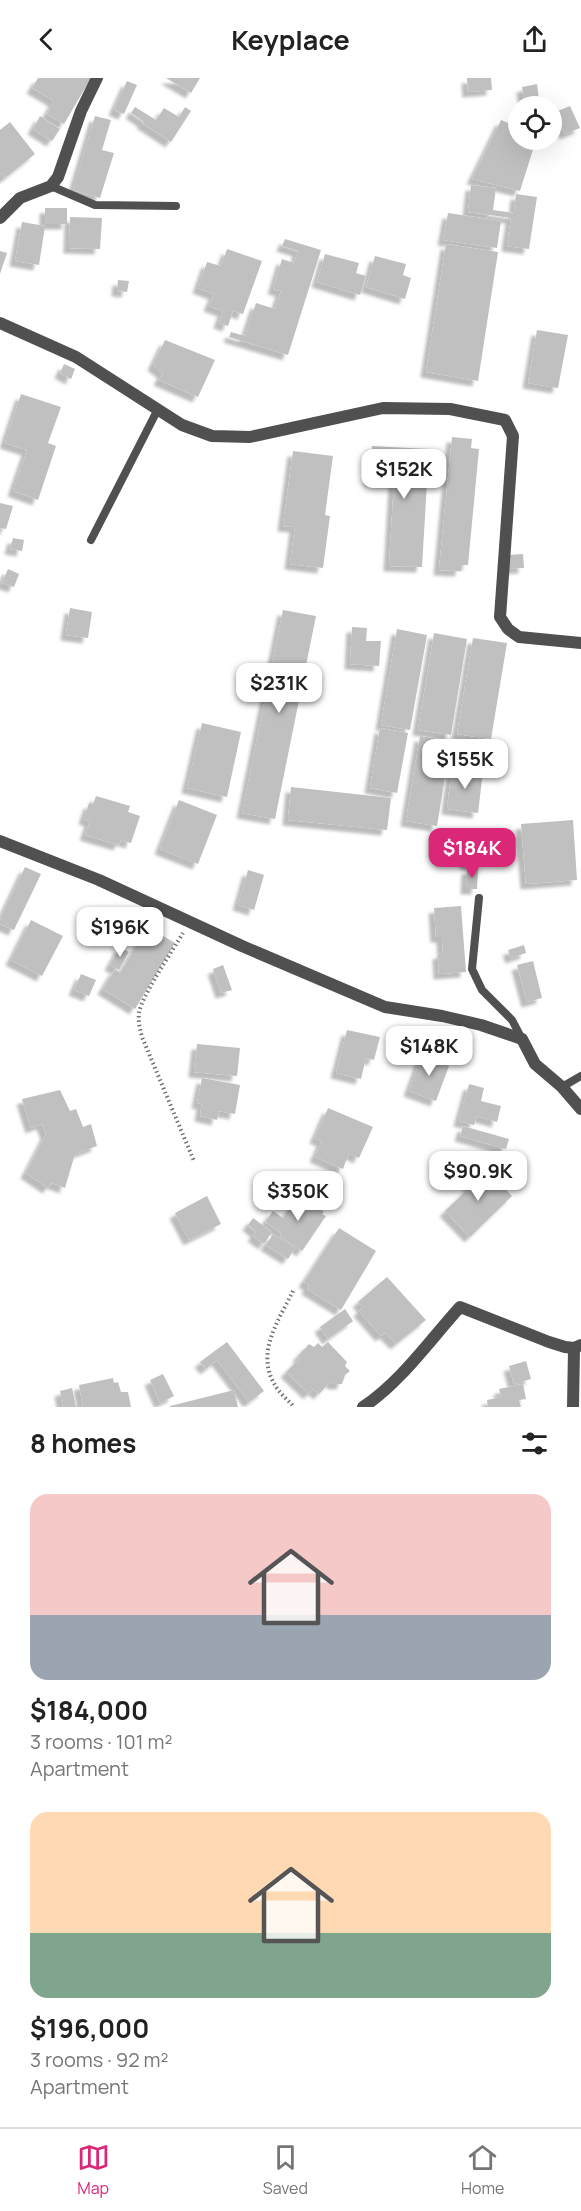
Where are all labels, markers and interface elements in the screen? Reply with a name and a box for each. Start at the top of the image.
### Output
text: Keyplace [231,21,350,58]
icon: back [30,23,63,56]
icon: share [518,23,551,56]
map controls [508,96,562,150]
button: locate [508,96,562,150]
pin: $152K [362,449,446,500]
text: $152K [375,455,433,482]
pin: $231K [237,663,321,714]
text: $231K [250,669,308,696]
pin: $155K [423,739,507,790]
text: $155K [436,745,494,772]
pin: $184K [430,828,514,879]
text: $184K [443,834,501,861]
pin: $196K [78,907,162,958]
text: $196K [90,913,150,940]
pin: $148K [387,1026,471,1077]
text: $148K [400,1032,458,1059]
pin: $90.9K [429,1151,527,1202]
text: $90.9K [443,1157,513,1184]
pin: $350K [256,1171,340,1222]
text: $350K [267,1177,329,1204]
text: 8 homes [30,1425,136,1461]
icon: filters [518,1427,551,1460]
icon: home [237,1533,345,1641]
text: $184,000 [30,1692,148,1728]
text: 3 rooms · 101 m² [30,1728,172,1755]
text: Apartment [30,1755,129,1782]
icon: home [237,1851,345,1959]
text: $196,000 [30,2010,149,2046]
text: 3 rooms · 92 m² [30,2046,169,2073]
text: Apartment [30,2073,129,2100]
tab: Map [77,2141,110,2199]
tab: Saved [263,2141,308,2199]
tab: Home [461,2141,504,2199]

